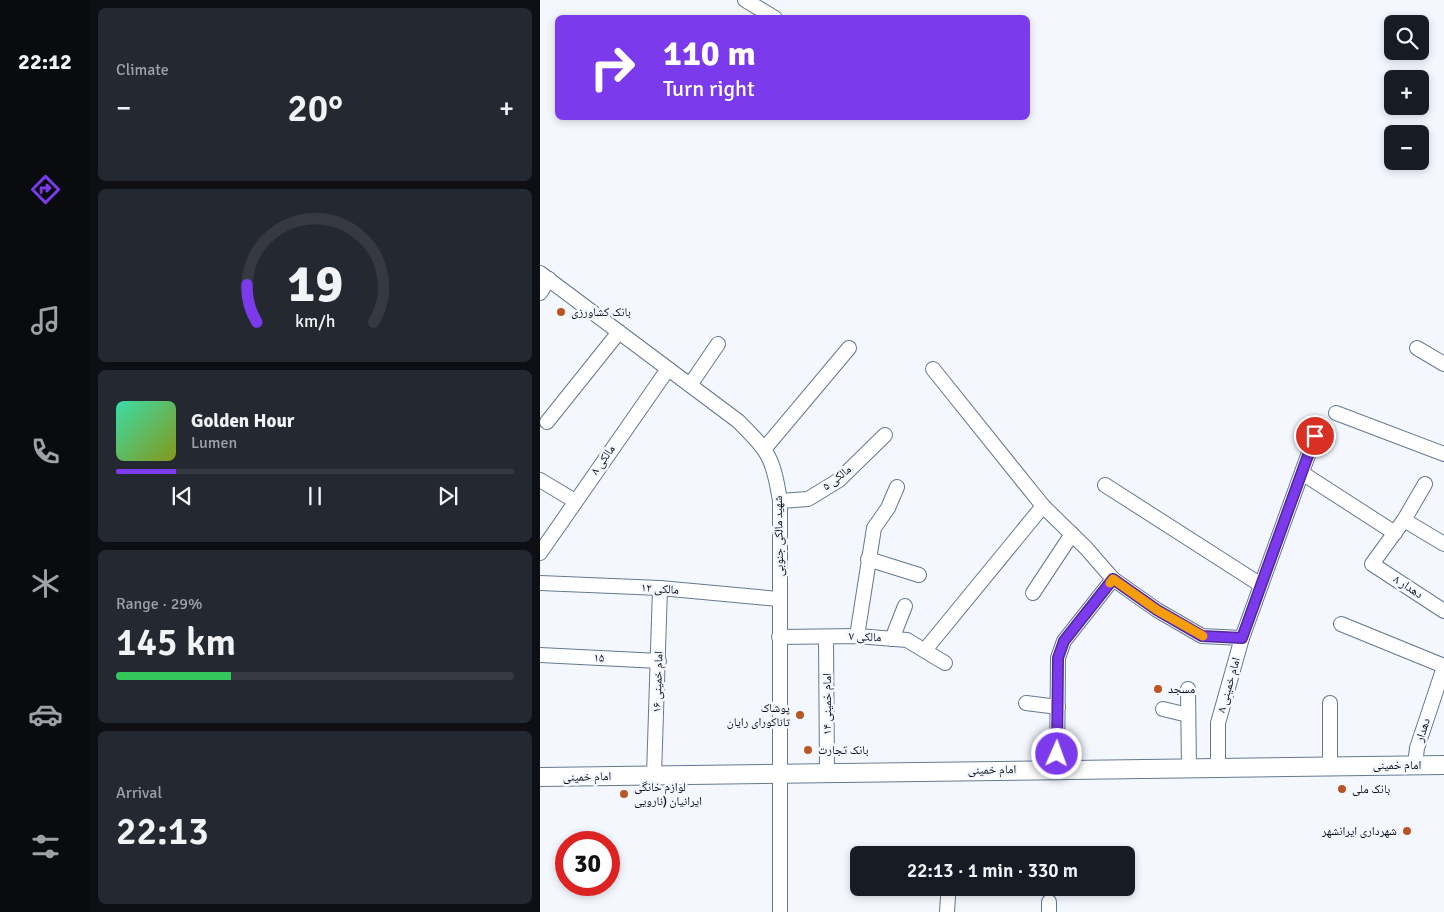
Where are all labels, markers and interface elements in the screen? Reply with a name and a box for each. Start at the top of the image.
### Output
map controls [1384,15,1429,170]
button: search [1384,15,1429,60]
text: 110 m [663,32,756,75]
icon: right [580,35,645,100]
text: 22:12 [18,48,72,75]
text: Climate [116,60,169,80]
button: + [1384,70,1429,115]
text: Turn right [663,75,755,102]
text: 20° [287,85,343,132]
text: − [116,91,131,125]
text: + [499,91,514,125]
button: − [1384,125,1429,170]
icon: directions [28,172,63,207]
text: 19 [287,252,343,316]
icon: music [28,303,63,338]
place label: بانک کشاورزی [571,305,631,320]
marker: بانک کشاورزی [555,306,567,318]
text: km/h [295,310,335,332]
text: Golden Hour [191,409,294,433]
pin [1294,415,1336,457]
icon: arrive [1301,422,1329,450]
text: Lumen [191,433,237,453]
icon: phone [28,434,63,469]
street label: مالکی ۸ [587,442,619,478]
street label: مالکی ۵ [819,462,855,494]
icon: previous [168,482,196,510]
icon: pause [301,482,329,510]
icon: next [434,482,462,510]
street label: شهید مالکی جنوبی [771,495,787,577]
icon: climate [28,566,63,601]
street label: دهدار ۸ [1390,572,1426,602]
street label: مالکی ۱۲ [640,580,680,598]
text: Range · 29% [116,594,202,614]
text: 145 km [116,619,236,666]
street label: مالکی ۷ [848,629,882,645]
street label: ۱۵ [593,650,605,666]
street label: امام خمینی ۱۶ [649,651,667,713]
street label: امام خمینی ۸ [1214,656,1244,714]
street label: امام خمینی ۱۴ [820,673,835,735]
place label: مسجد [1168,682,1195,697]
marker: مسجد [1152,683,1164,695]
icon: car [28,697,63,732]
place label: پوشاک تاناکورای رایان [727,701,790,730]
marker: پوشاک تاناکورای رایان [794,709,806,721]
street label: دهدار [1412,716,1434,745]
position arrow [1030,727,1082,779]
place label: بانک تجارت [818,743,869,758]
marker: بانک تجارت [802,744,814,756]
street label: امام خمینی [1373,758,1421,773]
street label: امام خمینی [968,762,1017,778]
street label: امام خمینی [563,769,612,785]
place label: لوازم خانگی ایرانیان (نارویی [634,780,702,809]
place label: بانک ملی [1352,782,1390,797]
text: Arrival [116,783,162,803]
marker: بانک ملی [1336,783,1348,795]
marker: لوازم خانگی ایرانیان (نارویی [618,788,630,800]
text: 22:13 [116,808,209,855]
place label: شهرداری ایرانشهر [1321,824,1397,839]
marker: شهرداری ایرانشهر [1401,825,1413,837]
icon: filters [28,829,63,864]
speed limit sign: 30 [555,831,620,896]
text: 22:13 · 1 min · 330 m [907,859,1078,883]

